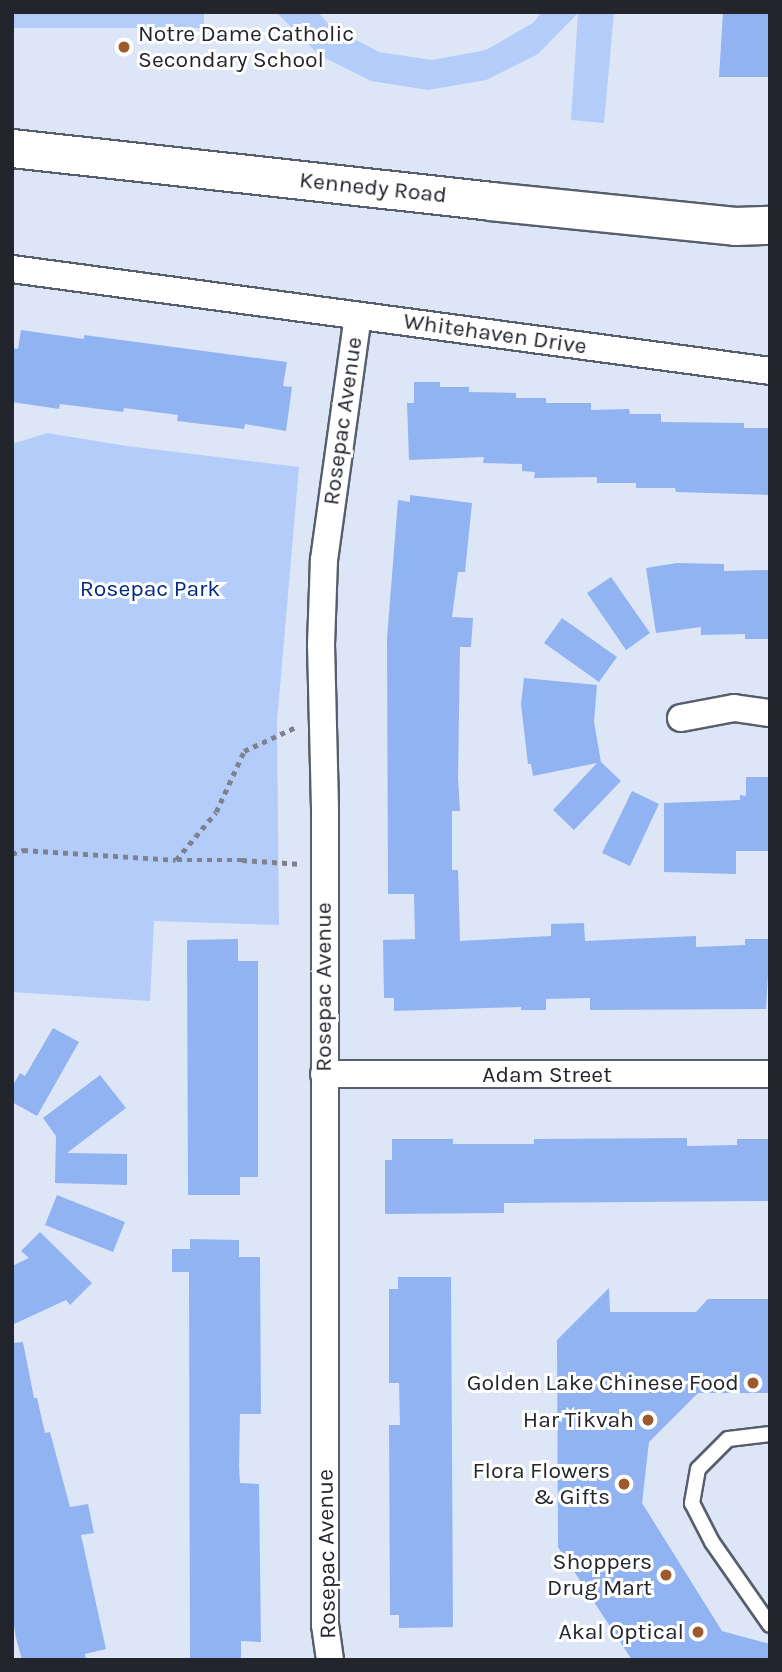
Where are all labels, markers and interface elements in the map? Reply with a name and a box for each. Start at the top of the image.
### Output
place label: Notre Dame Catholic Secondary School [138,20,354,74]
marker: Notre Dame Catholic Secondary School [116,39,132,55]
street label: Kennedy Road [298,167,448,209]
street label: Whitehaven Drive [402,307,588,361]
street label: Rosepac Avenue [318,335,368,507]
park label: Rosepac Park [80,575,220,603]
street label: Rosepac Avenue [310,902,338,1072]
street label: Adam Street [482,1061,612,1089]
place label: Golden Lake Chinese Food [467,1369,739,1397]
marker: Golden Lake Chinese Food [745,1375,761,1391]
place label: Har Tikvah [523,1406,634,1434]
marker: Har Tikvah [640,1412,656,1428]
place label: Flora Flowers & Gifts [473,1457,610,1511]
street label: Rosepac Avenue [312,1469,342,1639]
marker: Flora Flowers & Gifts [616,1476,632,1492]
place label: Shoppers Drug Mart [547,1548,652,1602]
marker: Shoppers Drug Mart [658,1567,674,1583]
place label: Akal Optical [559,1618,684,1646]
marker: Akal Optical [690,1624,706,1640]

